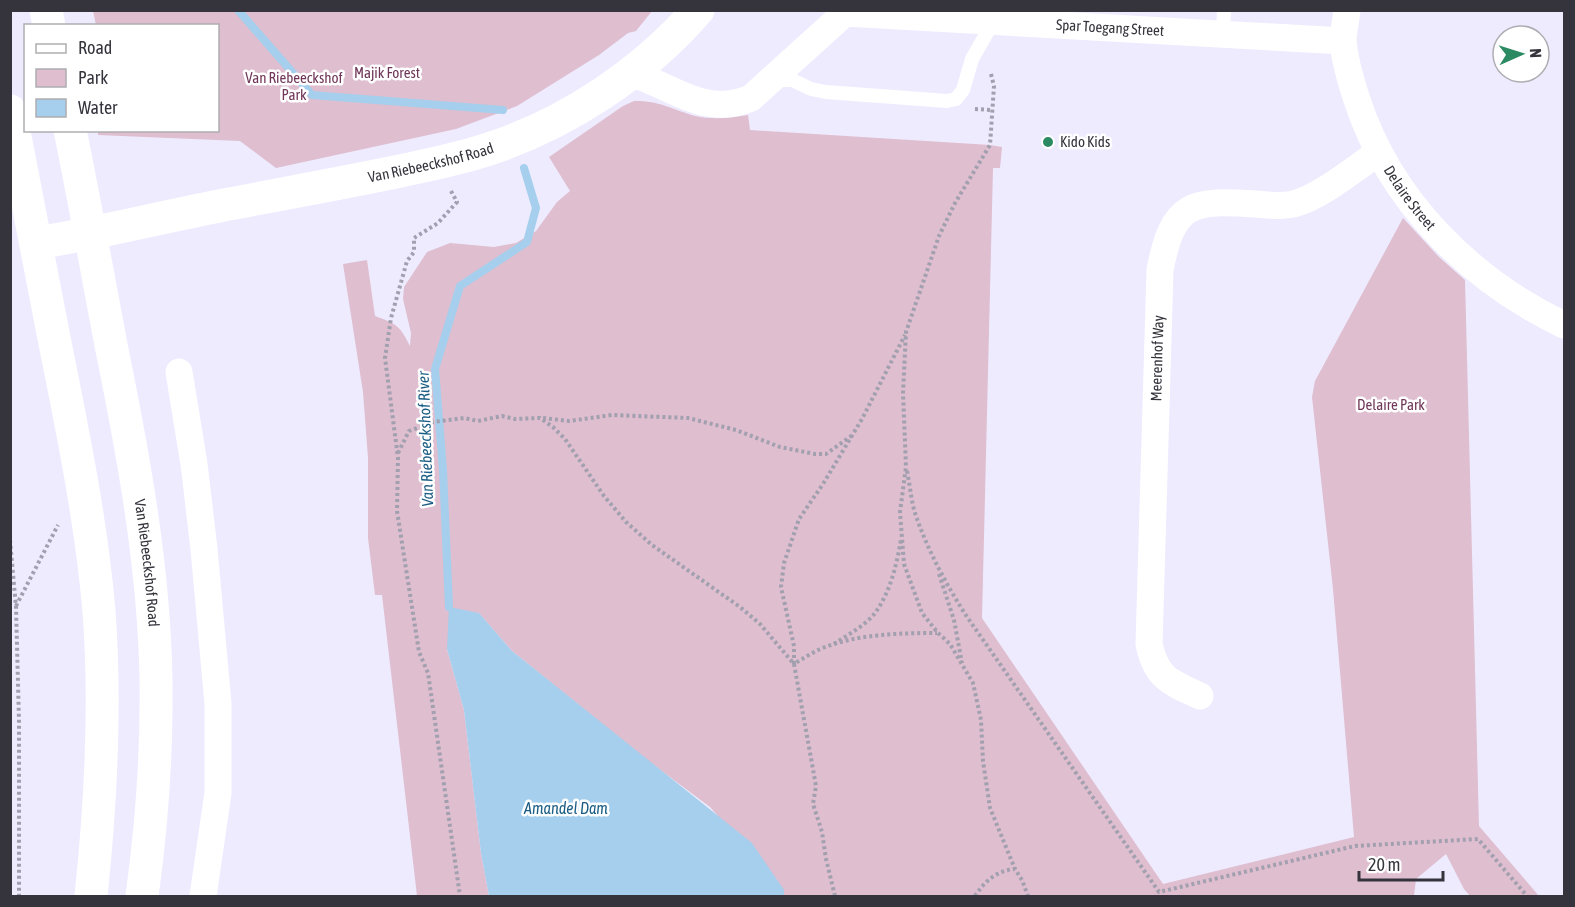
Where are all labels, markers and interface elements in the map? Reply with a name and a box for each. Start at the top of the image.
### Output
street label: Spar Toegang Street [1056,16,1165,39]
legend [24,24,219,132]
north arrow [1491,24,1551,84]
text: Road [78,37,112,58]
text: N [1527,48,1545,58]
park label: Majik Forest [354,64,420,81]
text: Park [78,67,108,88]
park label: Van Riebeeckshof Park [245,69,343,103]
text: Water [78,97,118,118]
place label: Kido Kids [1060,133,1110,150]
marker: Kido Kids [1041,135,1055,149]
street label: Van Riebeeckshof Road [367,139,496,185]
street label: Delaire Street [1381,163,1439,234]
street label: Meerenhof Way [1147,315,1167,402]
water label: Van Riebeeckshof River [414,370,436,507]
park label: Delaire Park [1357,396,1425,413]
street label: Van Riebeeckshof Road [131,498,163,627]
water label: Amandel Dam [523,799,608,817]
scale bar [1359,844,1443,882]
text: 20 m [1368,854,1400,875]

